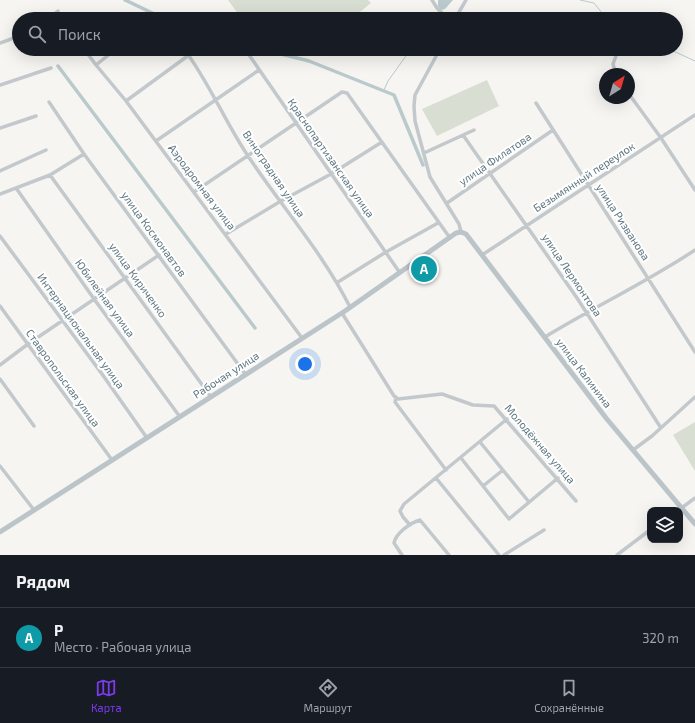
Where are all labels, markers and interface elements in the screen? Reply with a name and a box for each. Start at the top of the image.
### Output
search box [12,12,683,56]
icon: search [26,23,48,45]
text: Поиск [58,25,101,43]
north arrow [599,68,635,104]
street label: Краснопартизанская улица [284,96,378,220]
street label: Виноградная улица [240,128,308,220]
street label: улица Филатова [456,130,534,188]
street label: Безымянный переулок [531,139,637,215]
street label: Аэродромная улица [165,141,239,233]
street label: улица Ризванова [593,181,653,263]
street label: улица Космонавтов [118,189,190,279]
street label: улица Лермонтова [539,231,605,319]
street label: улица Кириченко [106,240,170,320]
pin: A [411,254,437,284]
street label: Юбилейная улица [72,256,138,340]
street label: Интернациональная улица [34,271,128,391]
street label: Ставропольская улица [23,326,103,430]
street label: улица Калинина [553,335,615,411]
street label: Рабочая улица [190,348,262,402]
your location [295,354,315,374]
street label: Молодёжная улица [502,401,578,487]
map controls [647,507,683,543]
button: layers [647,507,683,543]
text: Рядом [16,571,70,591]
text: Р [54,621,63,639]
text: A [25,630,33,646]
text: 320 m [642,630,679,646]
text: Место · Рабочая улица [54,639,191,655]
tab: Карта [91,677,122,714]
tab: Маршрут [304,677,352,714]
tab: Сохранённые [534,677,604,714]

